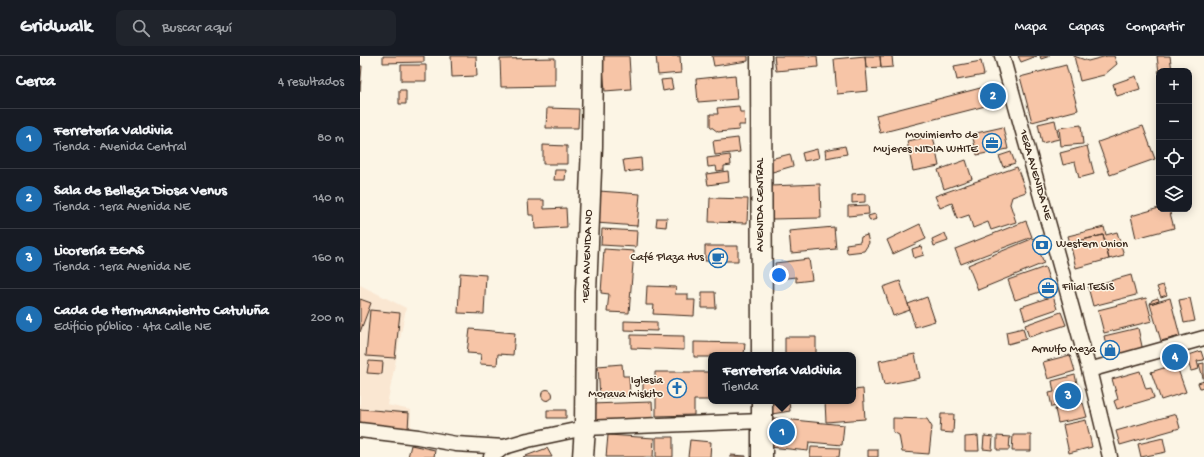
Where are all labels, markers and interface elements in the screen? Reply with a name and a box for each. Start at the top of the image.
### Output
search box [116,10,396,46]
text: Gridwalk [20,16,92,39]
icon: search [130,17,152,39]
text: Buscar aquí [162,19,232,37]
text: Mapa [1015,19,1047,36]
text: Capas [1069,19,1104,36]
text: Compartir [1126,19,1184,36]
map controls [1156,68,1192,212]
button: + [1156,68,1192,104]
text: Cerca [16,72,55,92]
text: 4 resultados [278,75,344,90]
pin: 2 [980,81,1006,111]
button: − [1156,104,1192,140]
text: Ferretería Valdivia [54,122,172,140]
street label: 1ERA AVENIDA NE [1015,127,1055,222]
place label: Movimiento de Mujeres NIDIA WHITE [873,129,979,157]
text: 1 [26,131,32,146]
text: 80 m [317,131,344,146]
office icon: Movimiento de Mujeres NIDIA WHITE [981,132,1003,154]
text: Tienda · Avenida Central [54,140,187,155]
button: locate [1156,140,1192,176]
street label: AVENIDA CENTRAL [754,157,768,252]
button: layers [1156,176,1192,212]
text: Sala de Belleza Diosa Venus [54,182,227,200]
text: 2 [26,191,32,206]
text: 140 m [313,191,344,206]
text: Tienda · 1era Avenida NE [54,200,190,215]
street label: 1ERA AVENIDA NO [579,209,597,304]
bank icon: Western Union [1031,234,1053,256]
place label: Western Union [1056,238,1128,252]
text: Licorería ZGAS [54,242,144,260]
cafe icon: Café Plaza Hus [707,247,729,269]
text: 3 [26,251,32,266]
text: 160 m [312,251,344,266]
place label: Café Plaza Hus [631,251,705,265]
text: Tienda · 1era Avenida NE [54,260,190,275]
your location [769,265,789,285]
office icon: Filial TESIS [1037,277,1059,299]
place label: Filial TESIS [1061,281,1115,295]
text: Cada de Hermanamiento Catuluña [54,302,269,320]
text: 4 [26,311,32,326]
text: 200 m [311,311,344,326]
text: Edificio público · 4ta Calle NE [54,320,211,335]
shop icon: Arnulfo Meza [1099,339,1121,361]
pin: 4 [1162,342,1188,372]
place label: Arnulfo Meza [1031,343,1096,357]
popup [708,352,856,404]
text: Ferretería Valdivia [723,362,841,380]
place label: Iglesia Morava Miskito [588,374,663,402]
church icon: Iglesia Morava Miskito [666,377,688,399]
text: Tienda [723,380,758,395]
pin: 3 [1055,381,1081,411]
pin: 1 [769,417,795,447]

